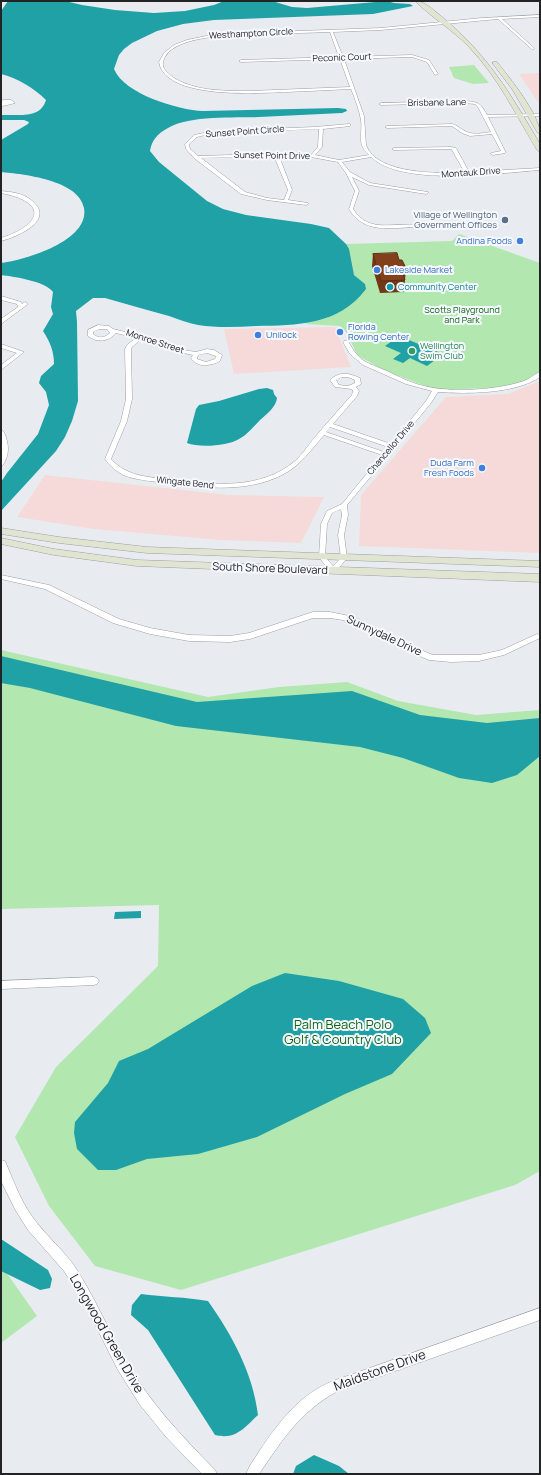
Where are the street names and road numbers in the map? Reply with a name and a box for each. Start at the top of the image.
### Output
street label: Westhampton Circle [208,26,294,42]
street label: Peconic Court [312,52,372,64]
street label: Brisbane Lane [408,97,466,109]
street label: Sunset Point Circle [205,124,285,140]
street label: Sunset Point Drive [234,150,310,162]
street label: Montauk Drive [441,166,501,180]
street label: Monroe Street [125,328,185,356]
street label: Chancellor Drive [365,419,417,477]
street label: Wingate Bend [156,475,214,491]
street label: South Shore Boulevard [212,560,328,578]
street label: Sunnydale Drive [344,613,424,659]
street label: Longwood Green Drive [66,1272,146,1396]
street label: Maidstone Drive [332,1347,428,1395]

